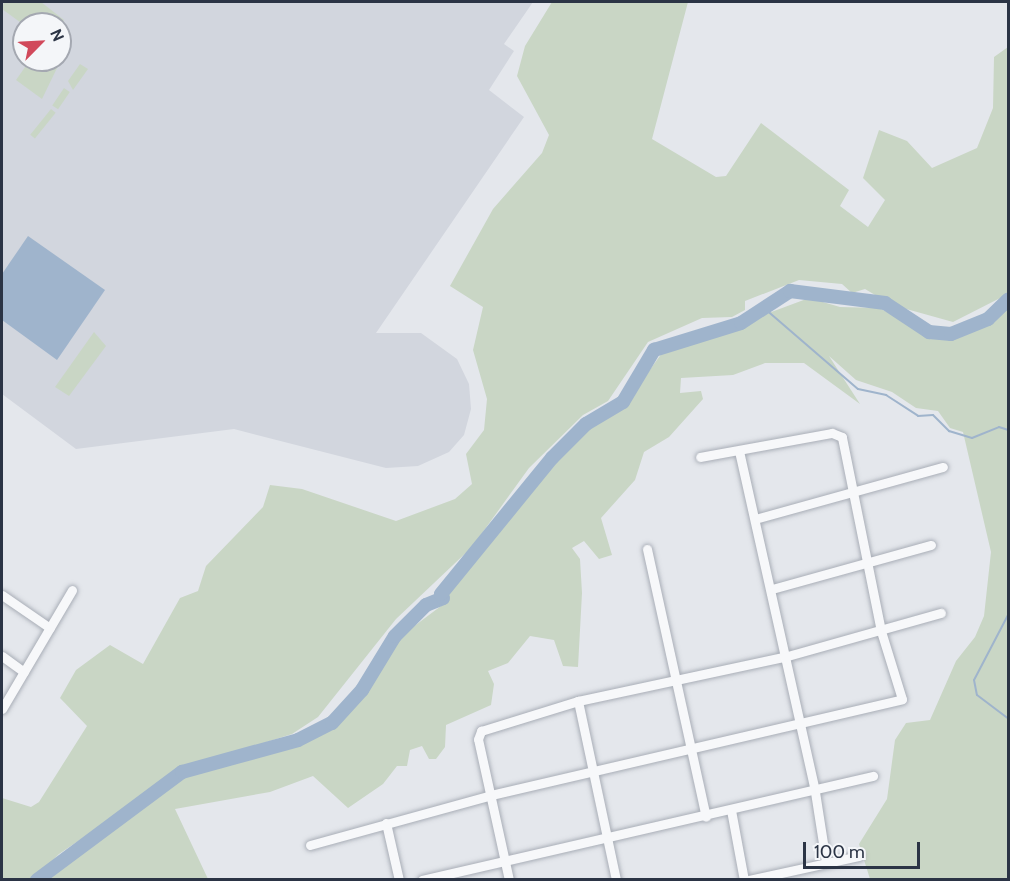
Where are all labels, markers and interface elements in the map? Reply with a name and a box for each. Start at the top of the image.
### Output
north arrow [12,12,72,72]
text: N [46,26,68,44]
scale bar [806,830,923,868]
text: 100 m [814,841,865,863]

